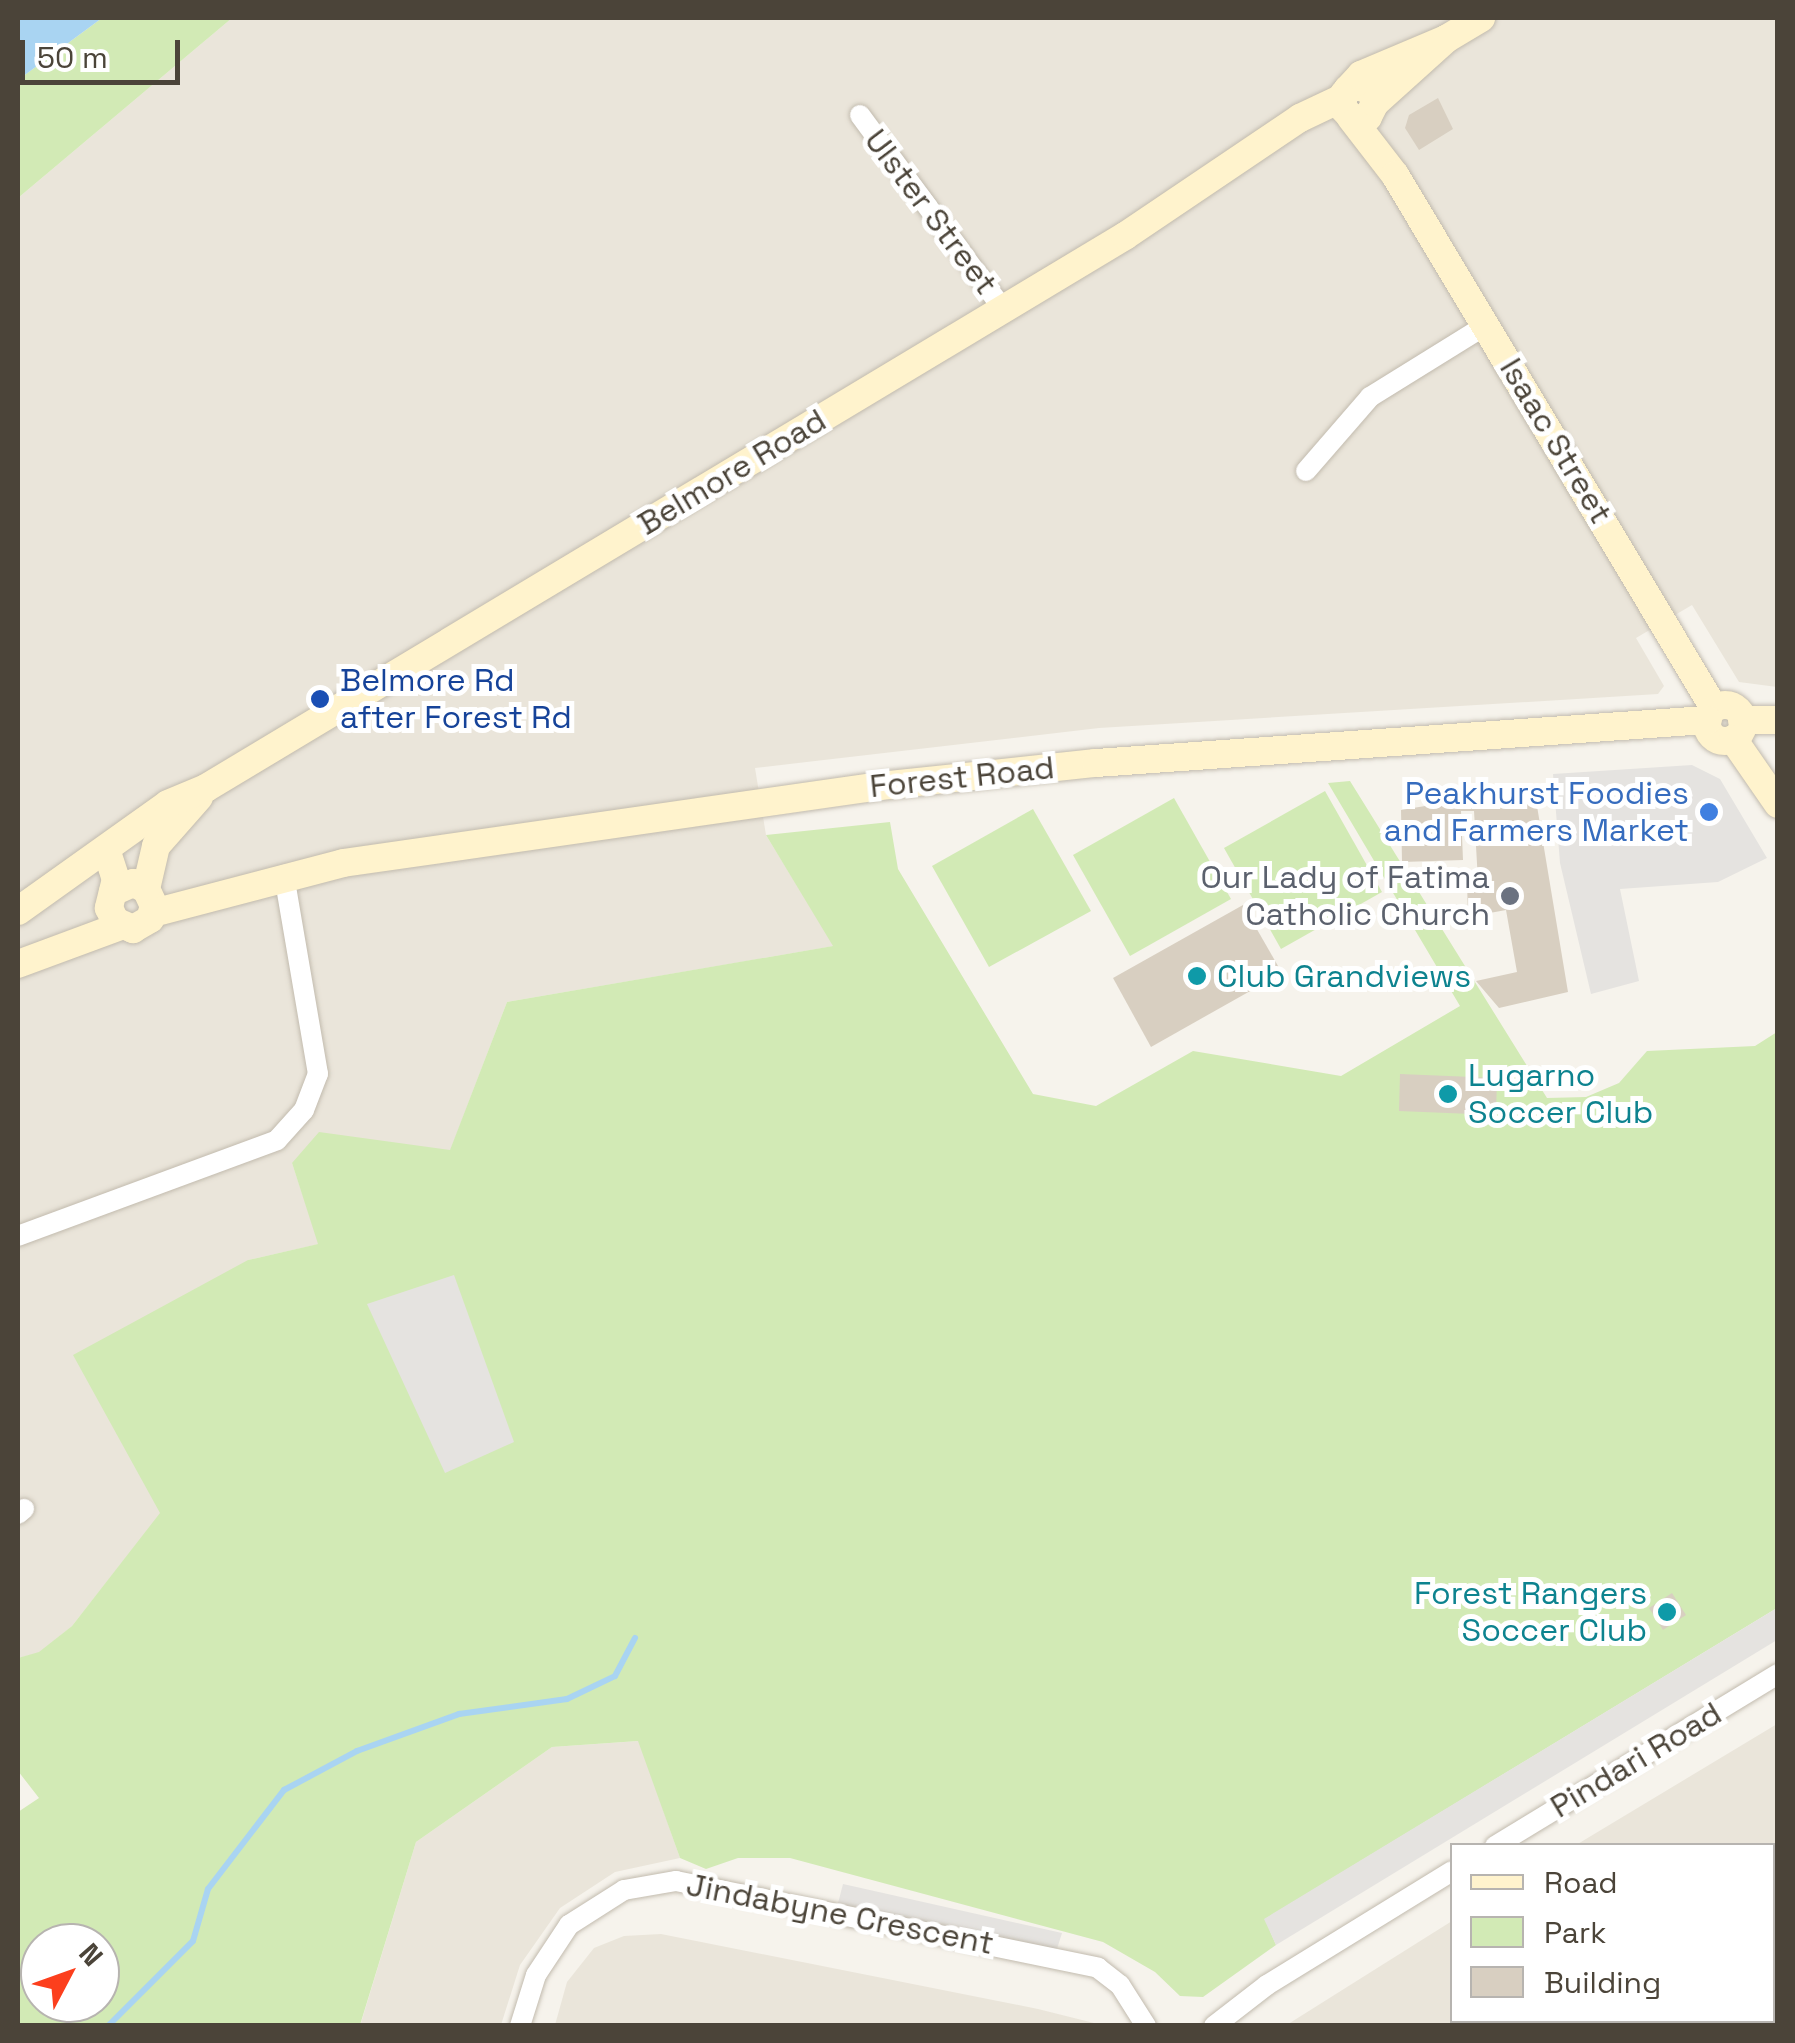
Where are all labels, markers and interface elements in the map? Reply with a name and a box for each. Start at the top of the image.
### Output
scale bar [25,20,185,82]
text: 50 m [37,38,108,77]
street label: Ulster Street [856,122,1006,302]
street label: Isaac Street [1492,351,1620,531]
street label: Belmore Road [631,401,833,543]
place label: Belmore Rd after Forest Rd [340,662,572,737]
marker: Belmore Rd after Forest Rd [309,688,331,710]
street label: Forest Road [868,748,1056,806]
place label: Peakhurst Foodies and Farmers Market [1384,775,1689,850]
marker: Peakhurst Foodies and Farmers Market [1698,801,1720,823]
place label: Our Lady of Fatima Catholic Church [1200,859,1490,934]
marker: Our Lady of Fatima Catholic Church [1499,885,1521,907]
place label: Club Grandviews [1217,957,1471,995]
marker: Club Grandviews [1186,965,1208,987]
place label: Lugarno Soccer Club [1468,1057,1653,1132]
marker: Lugarno Soccer Club [1437,1083,1459,1105]
place label: Forest Rangers Soccer Club [1414,1575,1647,1650]
marker: Forest Rangers Soccer Club [1656,1601,1678,1623]
street label: Pindari Road [1544,1694,1728,1826]
legend [1450,1843,1775,2023]
text: Road [1544,1863,1618,1902]
street label: Jindabyne Crescent [683,1865,997,1963]
text: Park [1544,1913,1606,1952]
north arrow [20,1923,120,2023]
text: N [71,1936,111,1974]
text: Building [1544,1963,1661,2002]

